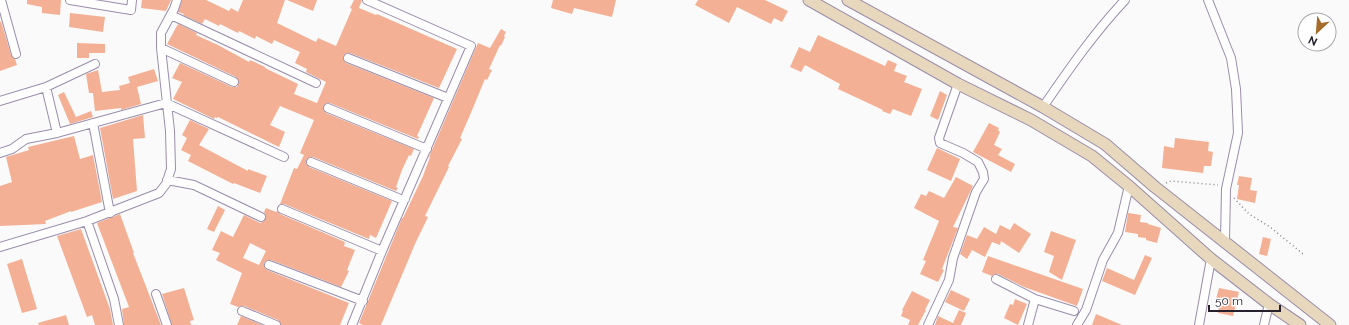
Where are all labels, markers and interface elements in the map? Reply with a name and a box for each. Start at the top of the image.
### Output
north arrow [1297,12,1337,52]
text: N [1306,33,1319,48]
scale bar [1209,287,1280,313]
text: 50 m [1215,294,1243,308]

